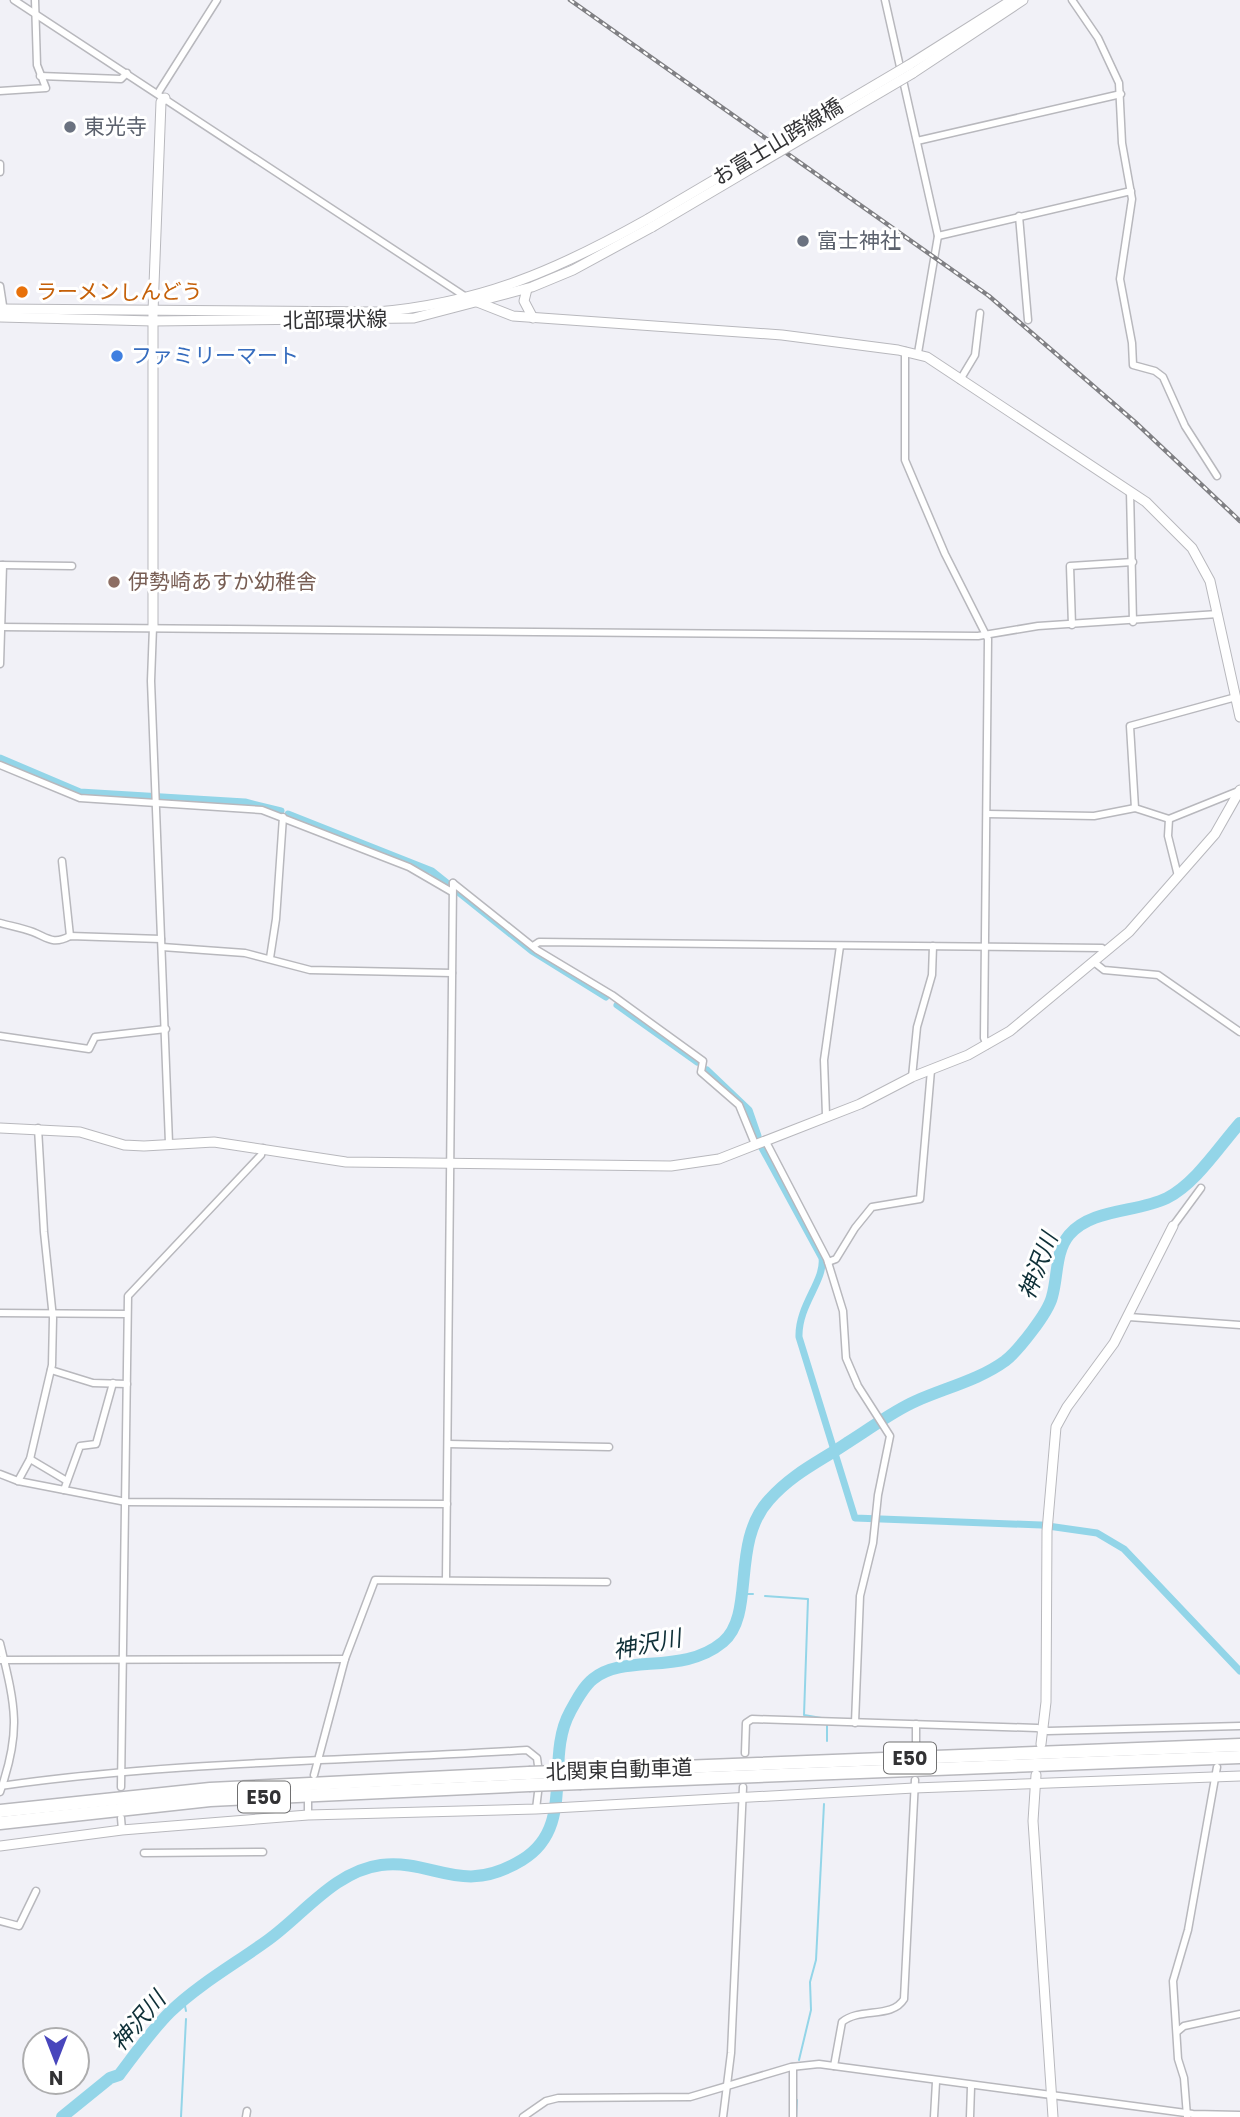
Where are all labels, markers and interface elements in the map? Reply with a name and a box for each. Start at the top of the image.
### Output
street label: お富士山跨線橋 [707,91,848,192]
place label: 東光寺 [84,112,147,141]
marker: 東光寺 [62,119,78,135]
place label: 富士神社 [817,226,901,255]
marker: 富士神社 [795,233,811,249]
place label: ラーメンしんどう [36,277,203,306]
marker: ラーメンしんどう [14,284,30,300]
street label: 北部環状線 [282,304,388,335]
place label: ファミリーマート [131,341,299,370]
marker: ファミリーマート [109,348,125,364]
place label: 伊勢崎あすか幼稚舎 [128,567,317,596]
marker: 伊勢崎あすか幼稚舎 [106,574,122,590]
water label: 神沢川 [1011,1225,1066,1304]
water label: 神沢川 [610,1621,687,1666]
road number: E50 [884,1742,936,1774]
street label: 北関東自動車道 [545,1752,693,1787]
road number: E50 [238,1782,290,1812]
water label: 神沢川 [103,1982,175,2058]
north arrow [21,2026,91,2096]
text: N [49,2064,63,2091]

